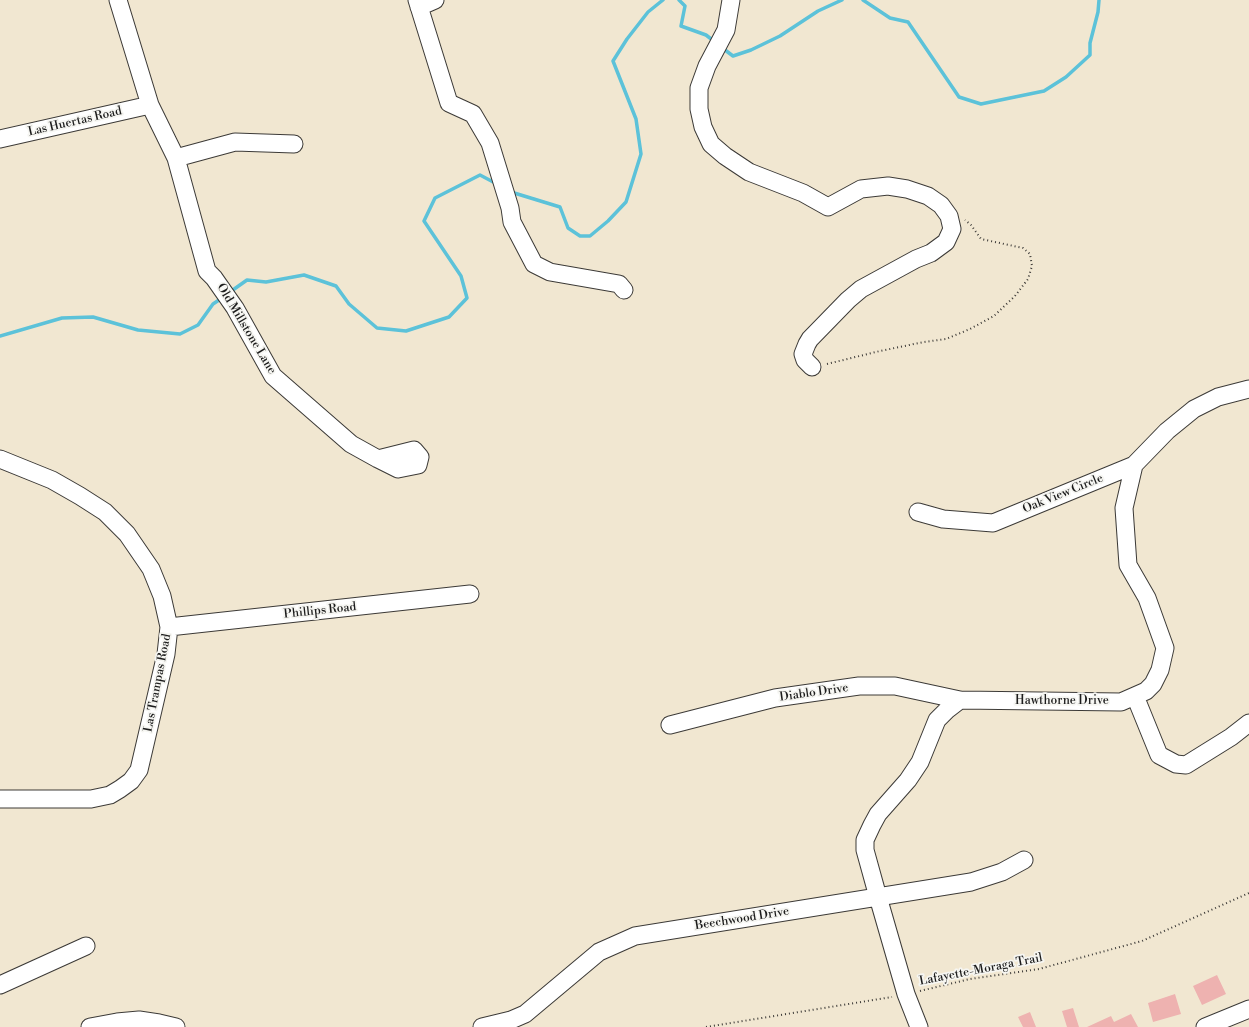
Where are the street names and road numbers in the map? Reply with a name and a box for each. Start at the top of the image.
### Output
street label: Las Huertas Road [27,104,123,140]
street label: Old Millstone Lane [213,281,279,377]
street label: Oak View Circle [1021,471,1105,517]
street label: Phillips Road [283,600,357,622]
street label: Las Trampas Road [141,633,175,733]
street label: Diablo Drive [779,681,849,705]
street label: Hawthorne Drive [1015,694,1109,708]
street label: Beechwood Drive [694,904,790,934]
street label: Lafayette-Moraga Trail [918,951,1044,989]

